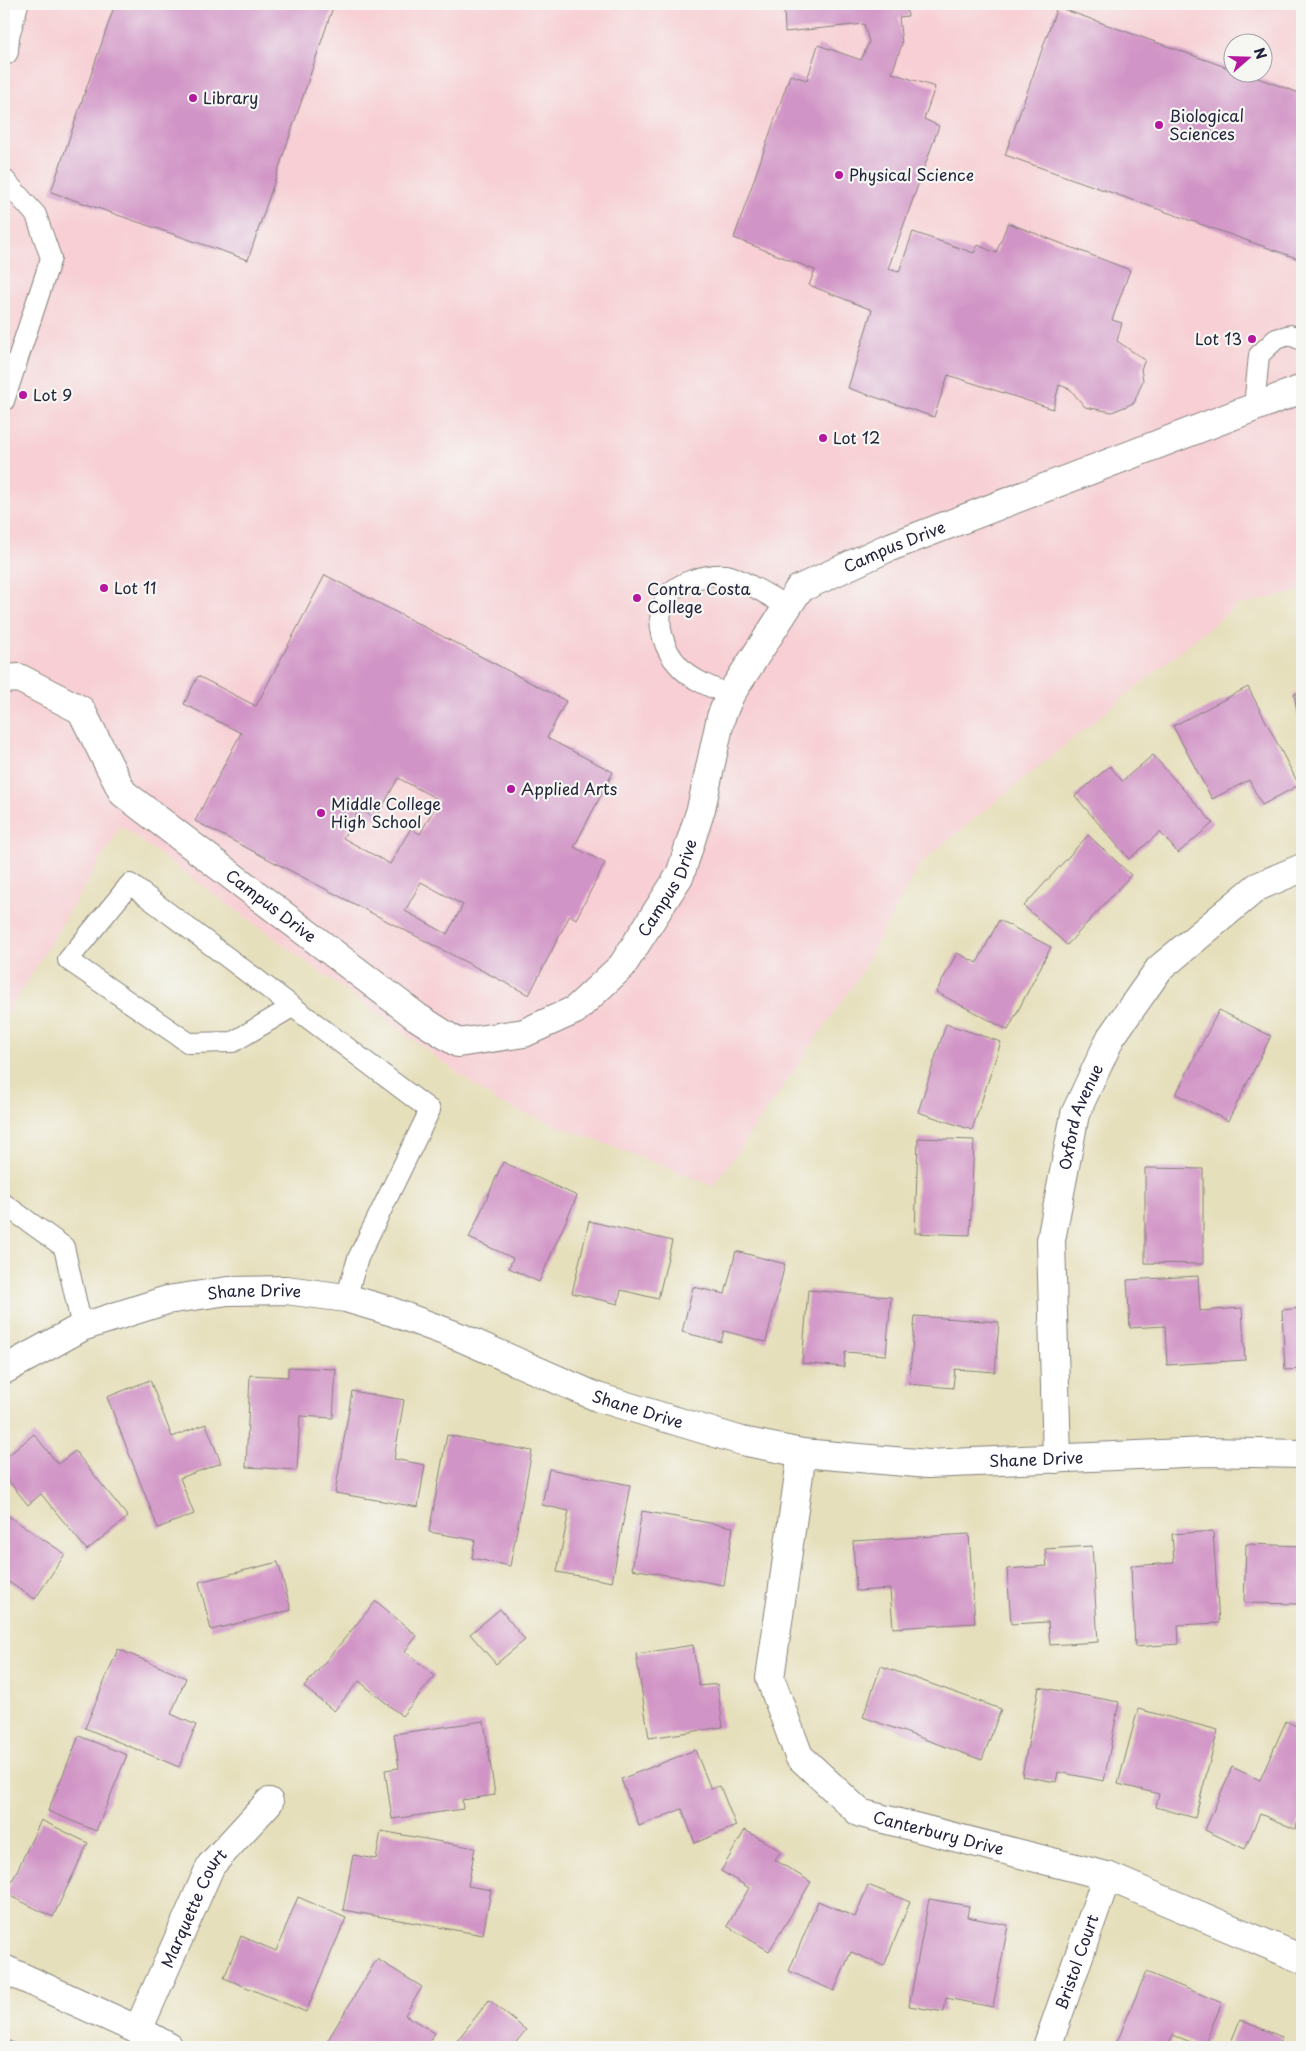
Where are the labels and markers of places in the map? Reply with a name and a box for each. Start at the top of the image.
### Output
place label: Library [203,85,258,109]
marker: Library [187,92,199,104]
place label: Biological Sciences [1169,103,1244,145]
marker: Biological Sciences [1153,119,1165,131]
place label: Physical Science [849,162,974,186]
marker: Physical Science [833,169,845,181]
place label: Lot 13 [1195,326,1242,350]
marker: Lot 13 [1246,333,1258,345]
place label: Lot 9 [33,382,72,406]
marker: Lot 9 [17,389,29,401]
place label: Lot 12 [833,425,880,449]
marker: Lot 12 [817,432,829,444]
place label: Lot 11 [114,575,157,599]
place label: Contra Costa College [647,576,750,618]
marker: Lot 11 [98,582,110,594]
marker: Contra Costa College [631,592,643,604]
place label: Applied Arts [521,776,617,800]
marker: Applied Arts [505,783,517,795]
place label: Middle College High School [331,791,441,833]
marker: Middle College High School [315,807,327,819]

